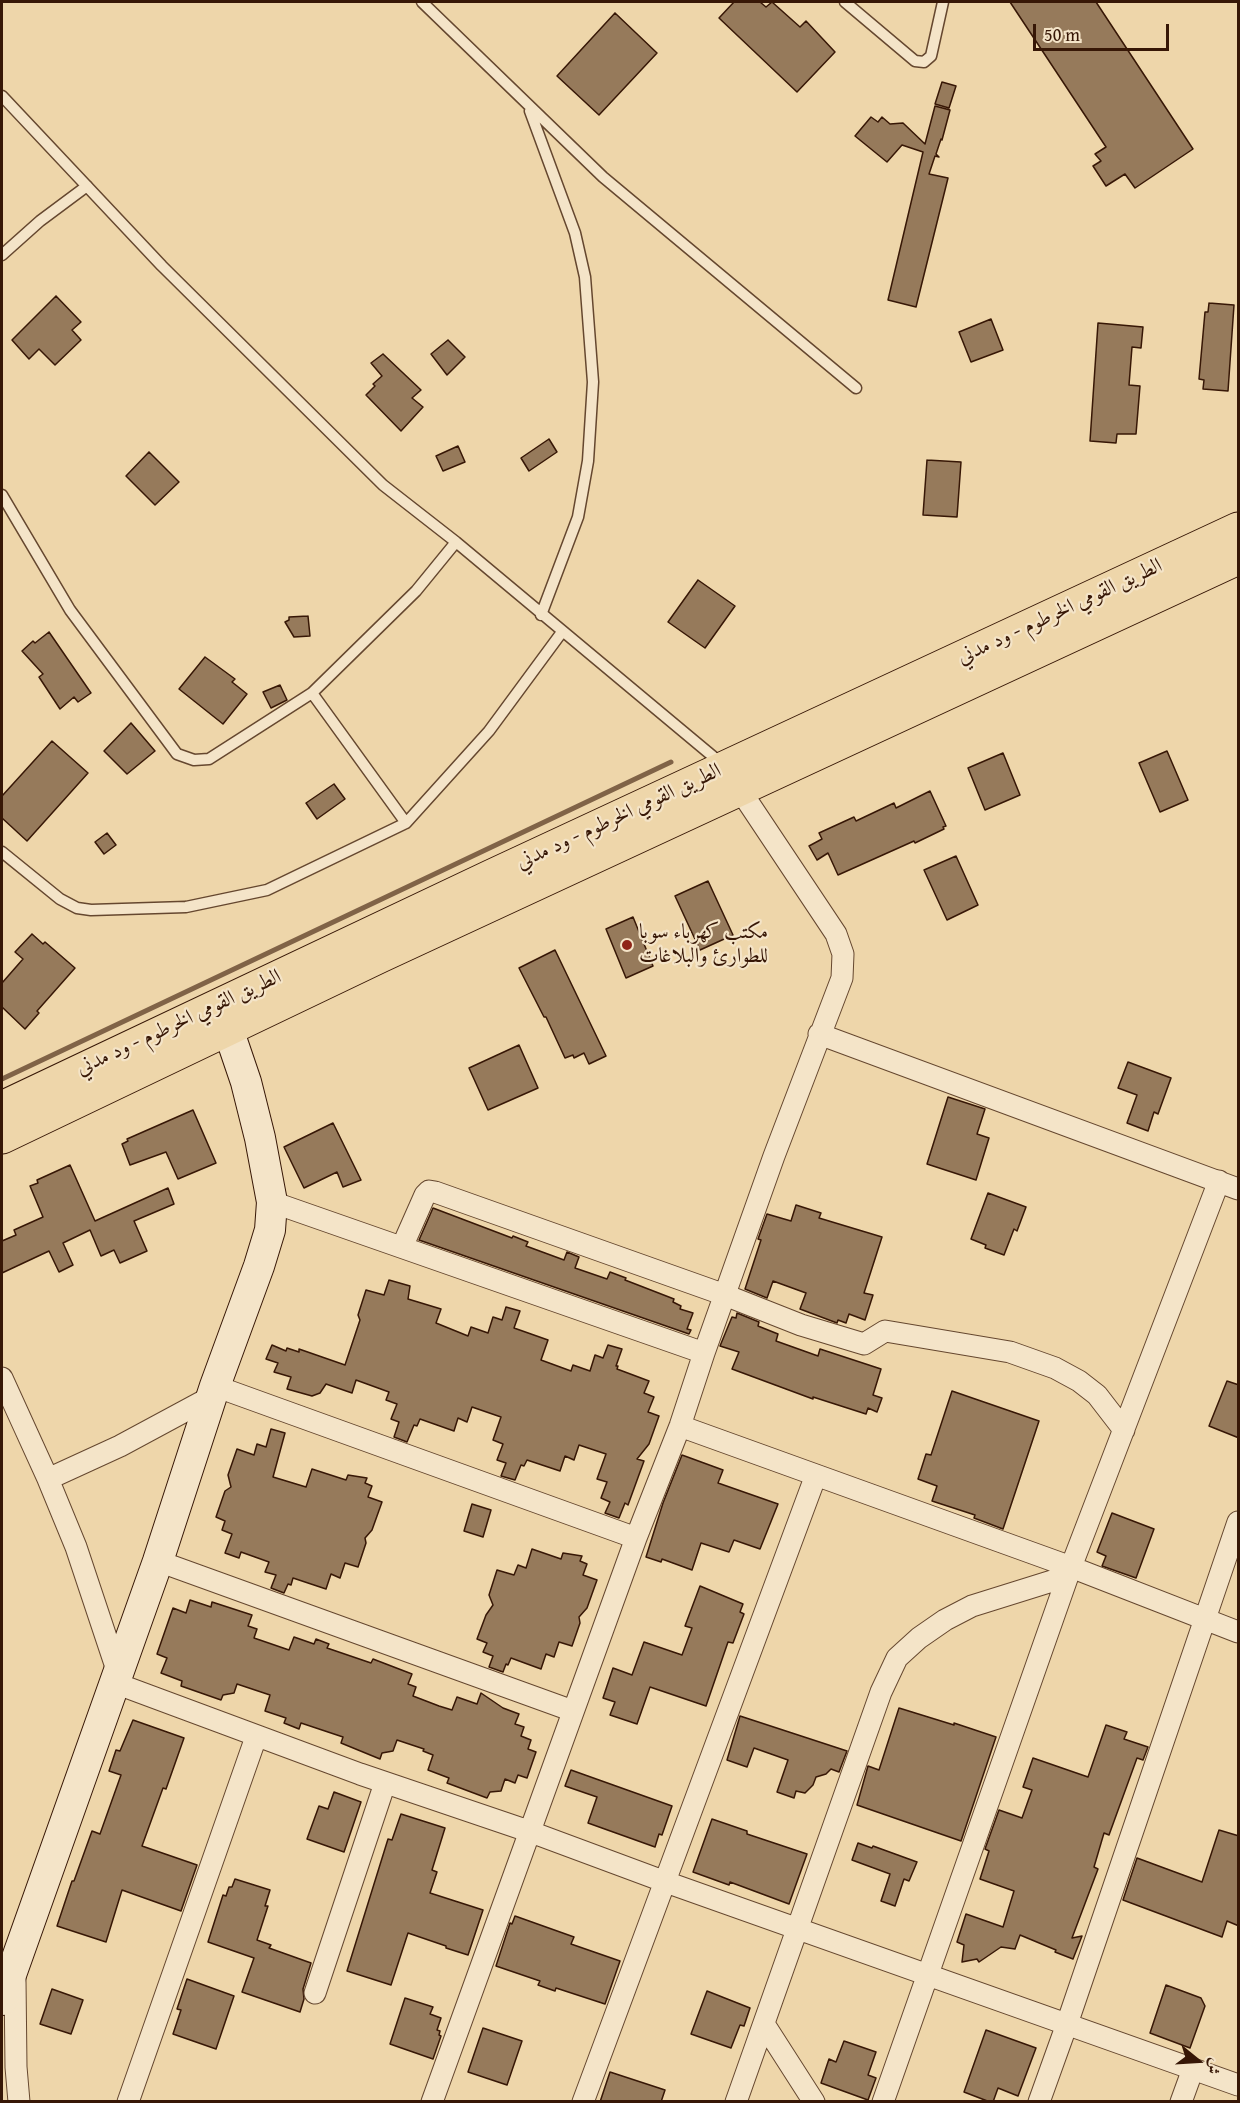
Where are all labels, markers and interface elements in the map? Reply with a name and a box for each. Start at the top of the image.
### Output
scale bar [1036,12,1172,50]
text: 50 m [1044,21,1080,48]
street label: الطريق القومي الخرطوم - ود مدني [954,553,1166,671]
street label: الطريق القومي الخرطوم - ود مدني [513,758,725,876]
place label: مكتب كهرباء سوبا للطوارئ والبلاغات [639,920,768,970]
marker: مكتب كهرباء سوبا للطوارئ والبلاغات [620,938,634,952]
street label: الطريق القومي الخرطوم - ود مدني [73,964,285,1082]
north arrow [1168,2031,1228,2091]
text: ش [1201,2055,1229,2078]

